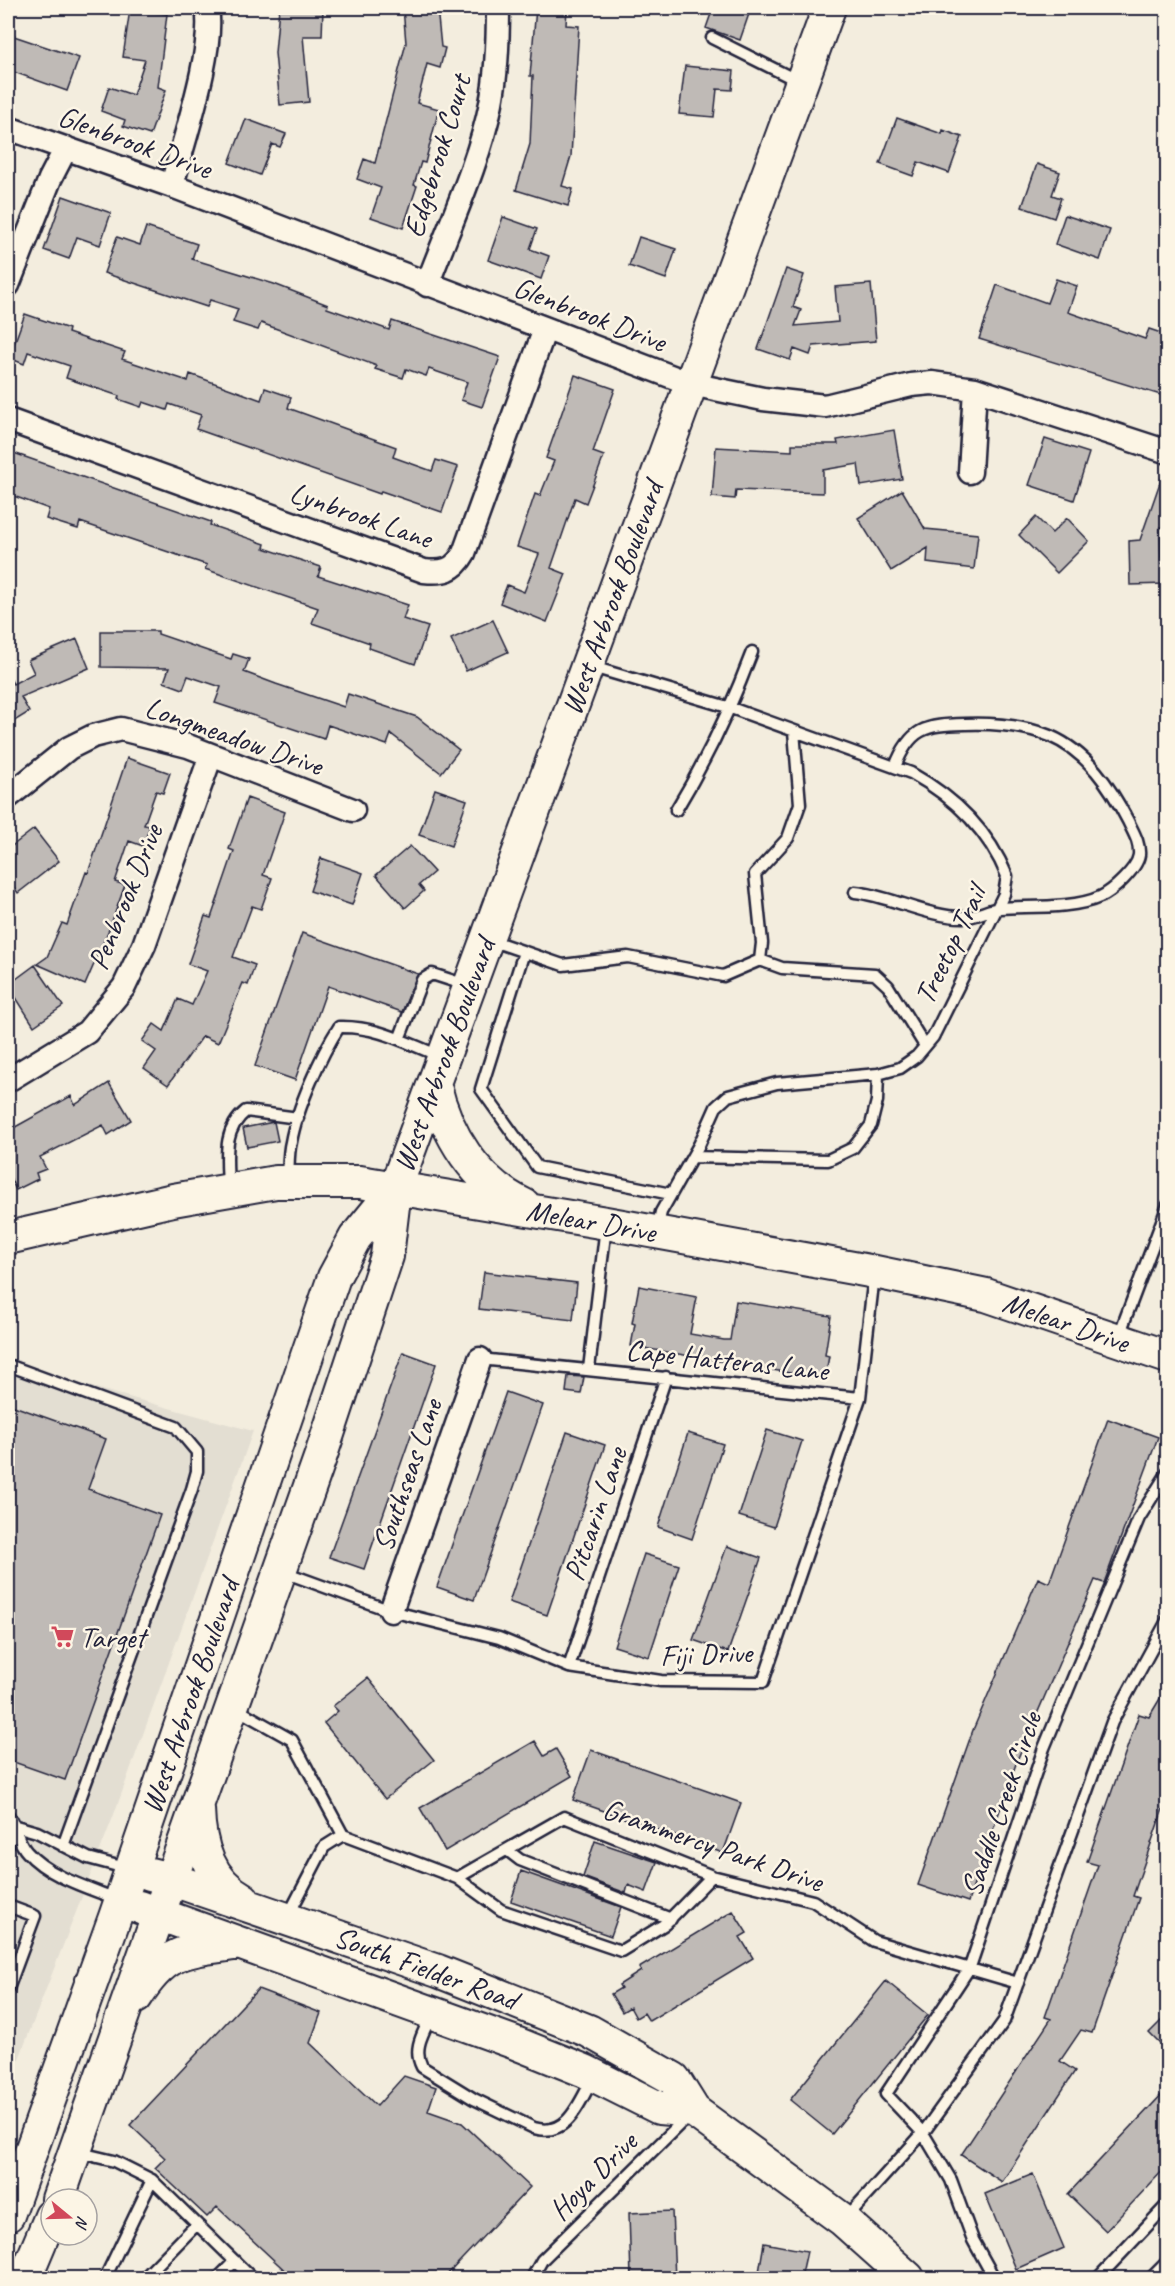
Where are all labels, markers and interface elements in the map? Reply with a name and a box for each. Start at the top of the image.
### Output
street label: Edgebrook Court [394,67,481,242]
street label: Glenbrook Drive [53,97,219,188]
street label: Glenbrook Drive [508,268,674,361]
street label: West Arbrook Boulevard [552,472,673,720]
street label: Lynbrook Lane [285,473,439,558]
street label: Longmeadow Drive [140,688,330,785]
street label: Penbrook Drive [79,817,172,975]
street label: Treetop Trail [905,875,997,1010]
street label: West Arbrook Boulevard [384,929,505,1177]
street label: Melear Drive [523,1191,661,1251]
street label: Melear Drive [998,1283,1136,1362]
street label: Cape Hatteras Lane [624,1330,832,1390]
street label: Southseas Lane [363,1392,451,1556]
street label: Pitcarin Lane [554,1440,636,1586]
street label: West Arbrook Boulevard [132,1570,249,1818]
place label: Target [80,1618,149,1656]
supermarket icon: Target [49,1624,75,1650]
street label: Fiji Drive [659,1633,755,1675]
street label: Saddle Creek Circle [952,1705,1051,1901]
street label: Grammercy Park Drive [598,1790,830,1901]
street label: South Fielder Road [329,1917,527,2020]
street label: Hoya Drive [541,2122,647,2228]
north arrow [39,2187,99,2247]
text: N [70,2214,93,2232]

